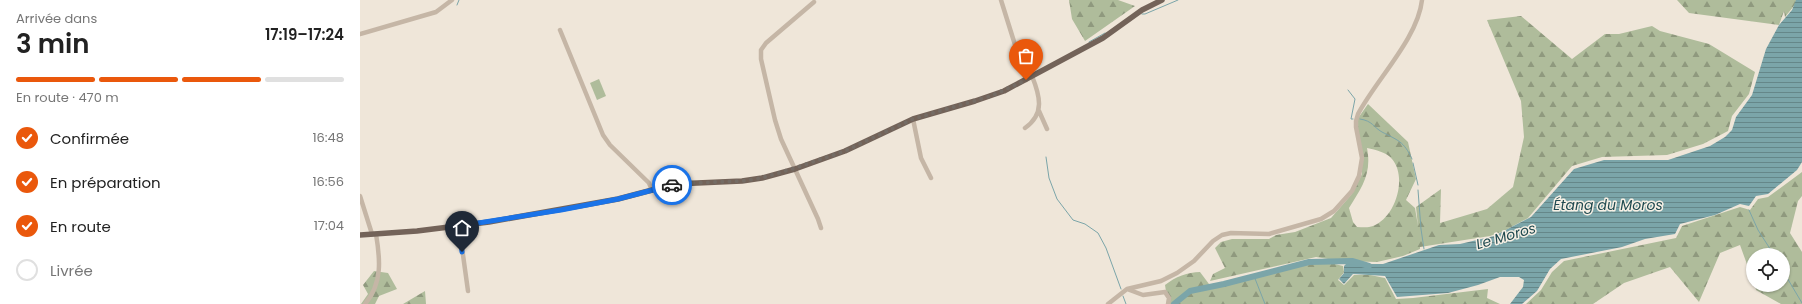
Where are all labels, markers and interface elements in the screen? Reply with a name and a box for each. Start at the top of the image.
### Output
text: Arrivée dans [16,9,97,28]
text: 17:19–17:24 [265,24,344,45]
text: 3 min [16,26,89,62]
pin [1009,39,1043,80]
icon: bag [1015,45,1037,67]
text: En route · 470 m [16,88,119,107]
icon: check [16,127,38,149]
text: Confirmée [50,128,129,149]
text: 16:48 [312,128,344,147]
courier [652,165,692,205]
icon: check [16,171,38,193]
text: En préparation [50,172,161,193]
text: 16:56 [312,172,344,191]
icon: car [661,174,683,196]
water label: Étang du Moros [1553,195,1663,215]
pin [445,211,479,252]
icon: check [16,215,38,237]
text: En route [50,216,111,237]
text: 17:04 [314,216,344,235]
icon: home [451,217,473,239]
water label: Le Moros [1474,218,1538,254]
map controls [1746,248,1790,292]
button: locate [1746,248,1790,292]
text: Livrée [50,260,93,281]

